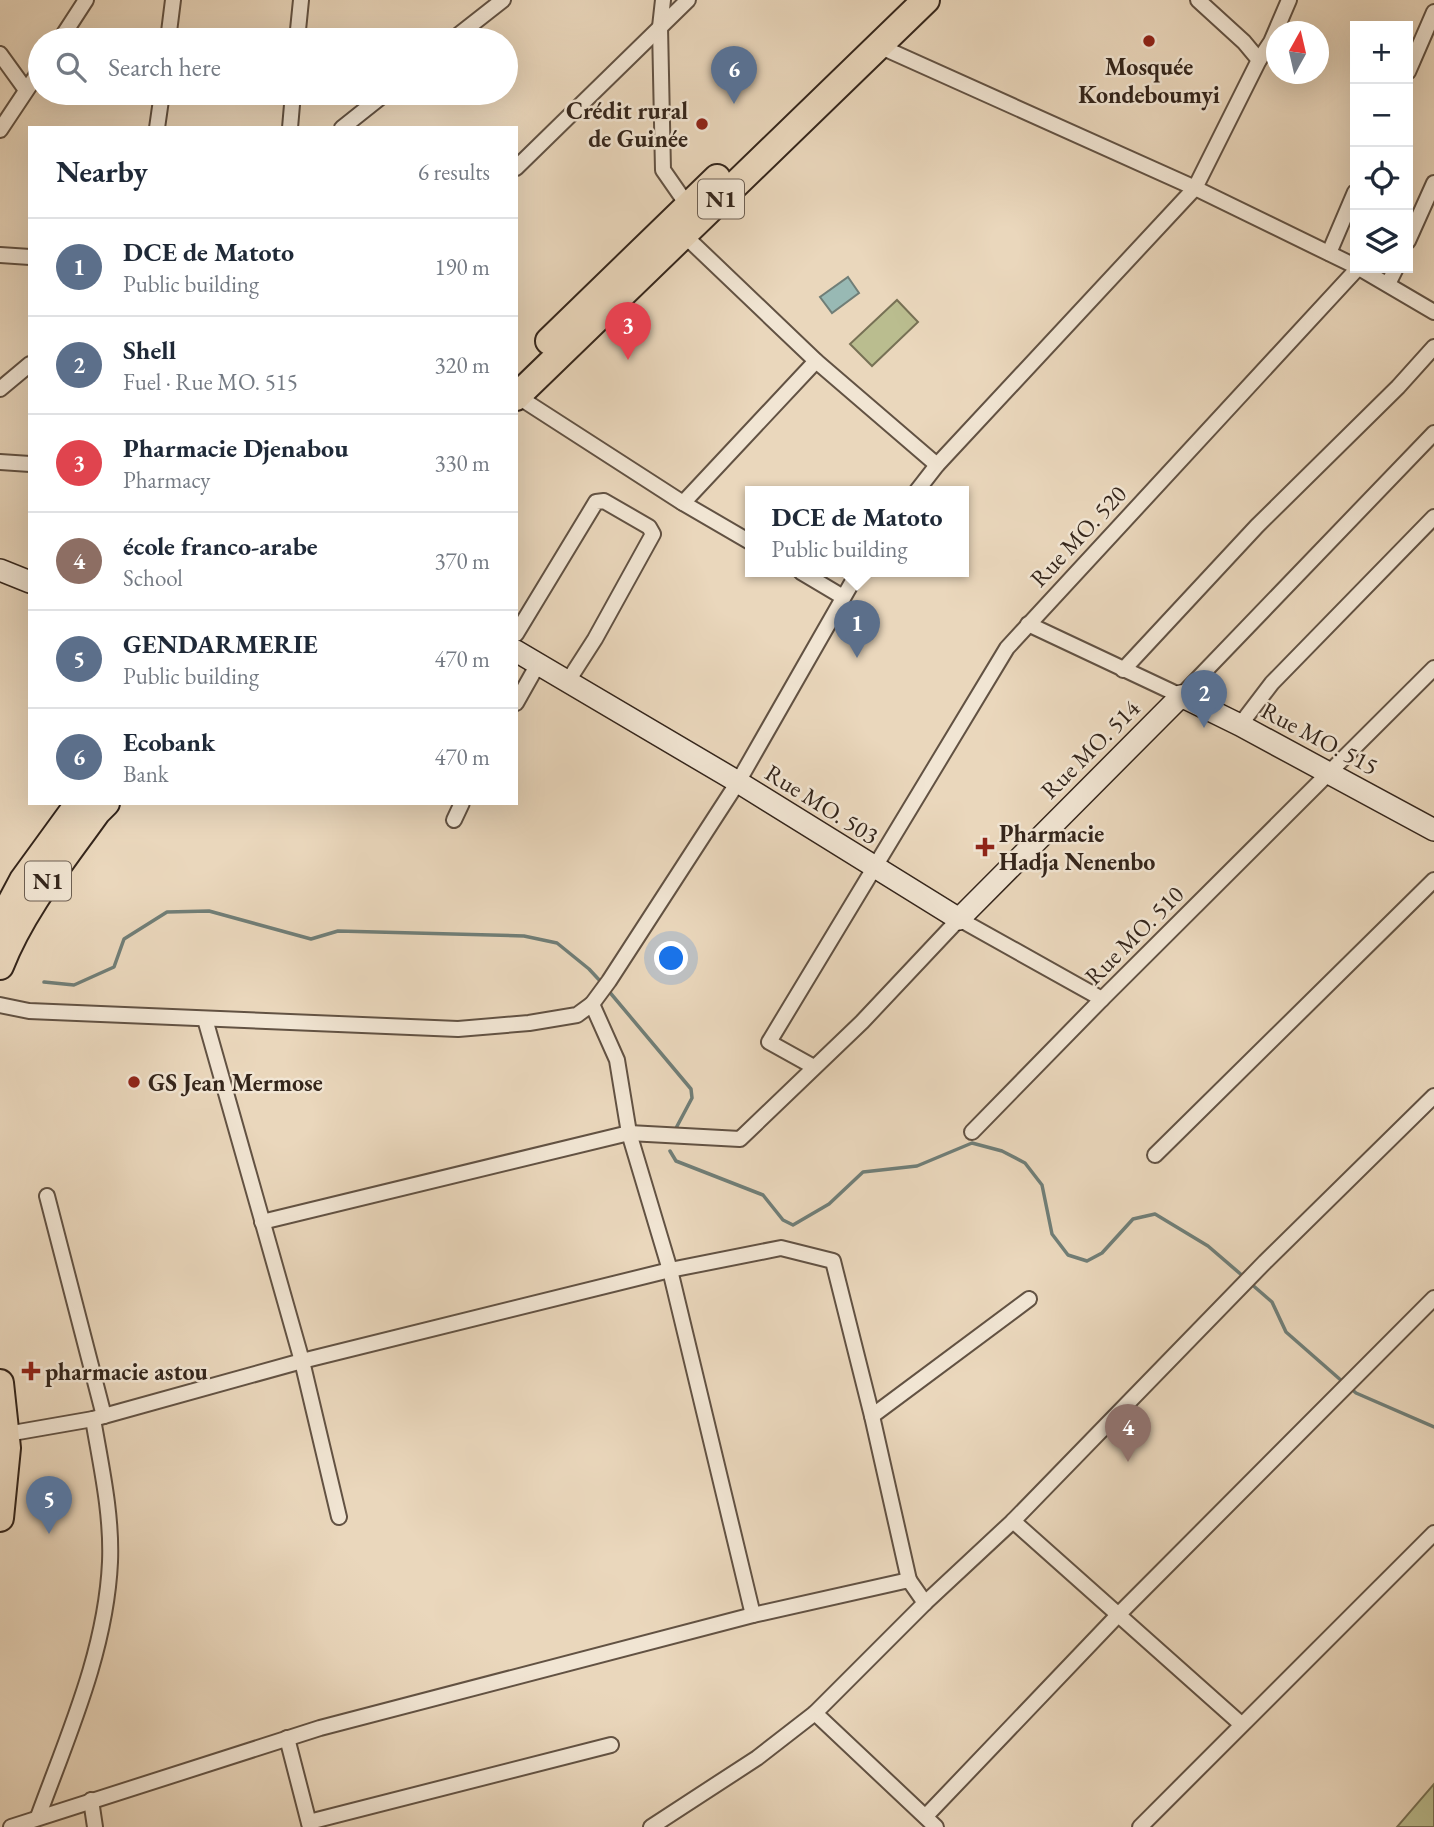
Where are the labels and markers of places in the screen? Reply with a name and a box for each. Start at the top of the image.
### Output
marker: Mosquée Kondeboumyi [1141,33,1157,49]
pin: 6 [711,46,757,104]
place label: Mosquée Kondeboumyi [1078,51,1220,111]
place label: Crédit rural de Guinée [566,95,688,154]
marker: Crédit rural de Guinée [694,116,710,132]
pin: 3 [605,302,651,360]
pin: 1 [834,600,880,658]
pin: 2 [1181,670,1227,728]
place label: Pharmacie Hadja Nenenbo [999,818,1155,878]
marker: Pharmacie Hadja Nenenbo [977,839,993,855]
place label: GS Jean Mermose [148,1067,323,1098]
marker: GS Jean Mermose [126,1074,142,1090]
place label: pharmacie astou [45,1356,208,1387]
marker: pharmacie astou [23,1363,39,1379]
pin: 4 [1105,1404,1151,1462]
pin: 5 [26,1476,72,1534]

